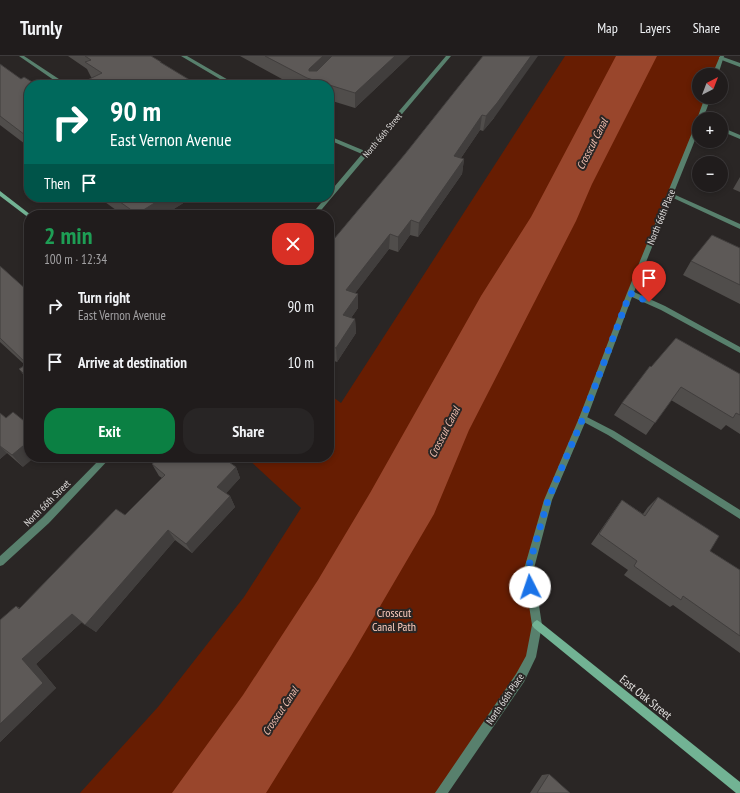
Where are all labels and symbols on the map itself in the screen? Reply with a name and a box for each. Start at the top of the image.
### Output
north arrow [692,68,728,104]
street label: North 66th Street [360,110,404,160]
water label: Crosscut Canal [573,115,611,172]
street label: North 66th Place [644,187,678,247]
pin [632,261,666,302]
water label: Crosscut Canal [425,403,463,460]
street label: North 66th Street [21,477,73,529]
position arrow [509,566,551,608]
park label: Crosscut Canal Path [372,605,416,634]
street label: North 66th Place [483,671,527,727]
street label: East Oak Street [617,671,676,723]
water label: Crosscut Canal [259,683,302,738]

